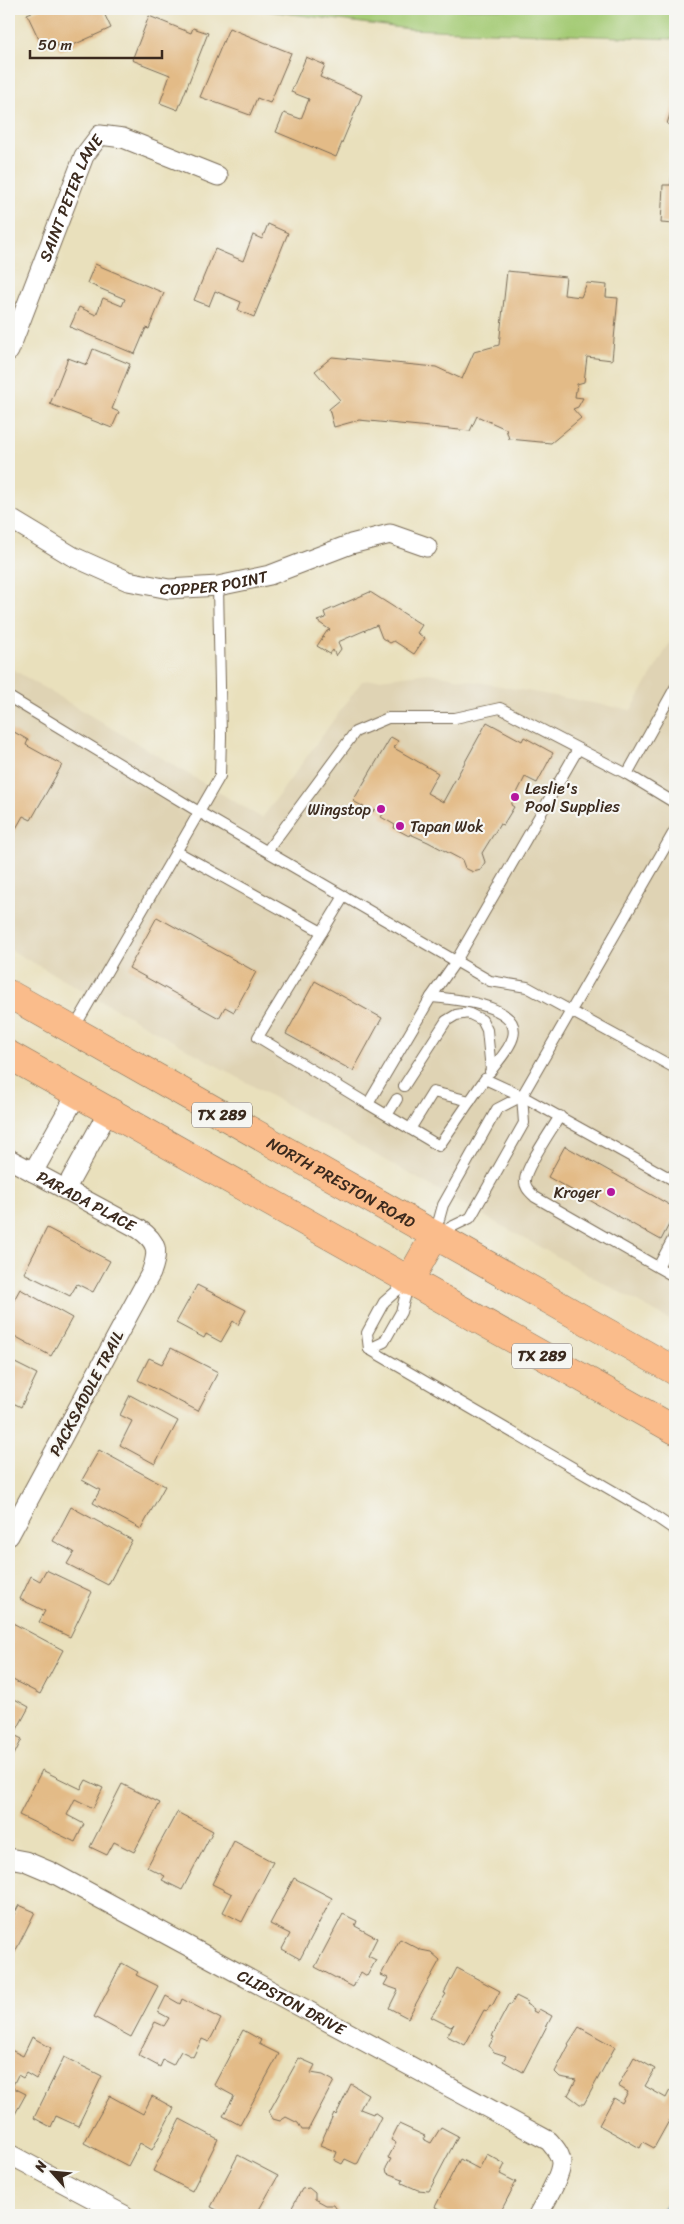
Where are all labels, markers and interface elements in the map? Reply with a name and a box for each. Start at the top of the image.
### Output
scale bar [30,28,162,60]
text: 50 m [38,32,73,58]
street label: SAINT PETER LANE [31,127,111,266]
street label: COPPER POINT [158,562,271,604]
place label: Leslie's Pool Supplies [525,774,620,821]
marker: Leslie's Pool Supplies [509,791,521,803]
place label: Wingstop [307,795,372,824]
marker: Wingstop [375,803,387,815]
place label: Tapan Wok [410,812,484,841]
marker: Tapan Wok [394,820,406,832]
road number: TX 289 [192,1102,252,1128]
street label: NORTH PRESTON ROAD [261,1129,421,1237]
street label: PARADA PLACE [31,1163,142,1240]
place label: Kroger [554,1178,602,1207]
marker: Kroger [605,1186,617,1198]
street label: PACKSADDLE TRAIL [41,1324,132,1462]
road number: TX 289 [512,1344,572,1368]
street label: CLIPSTON DRIVE [232,1961,352,2044]
north arrow [28,2146,78,2196]
text: N [27,2156,54,2177]

